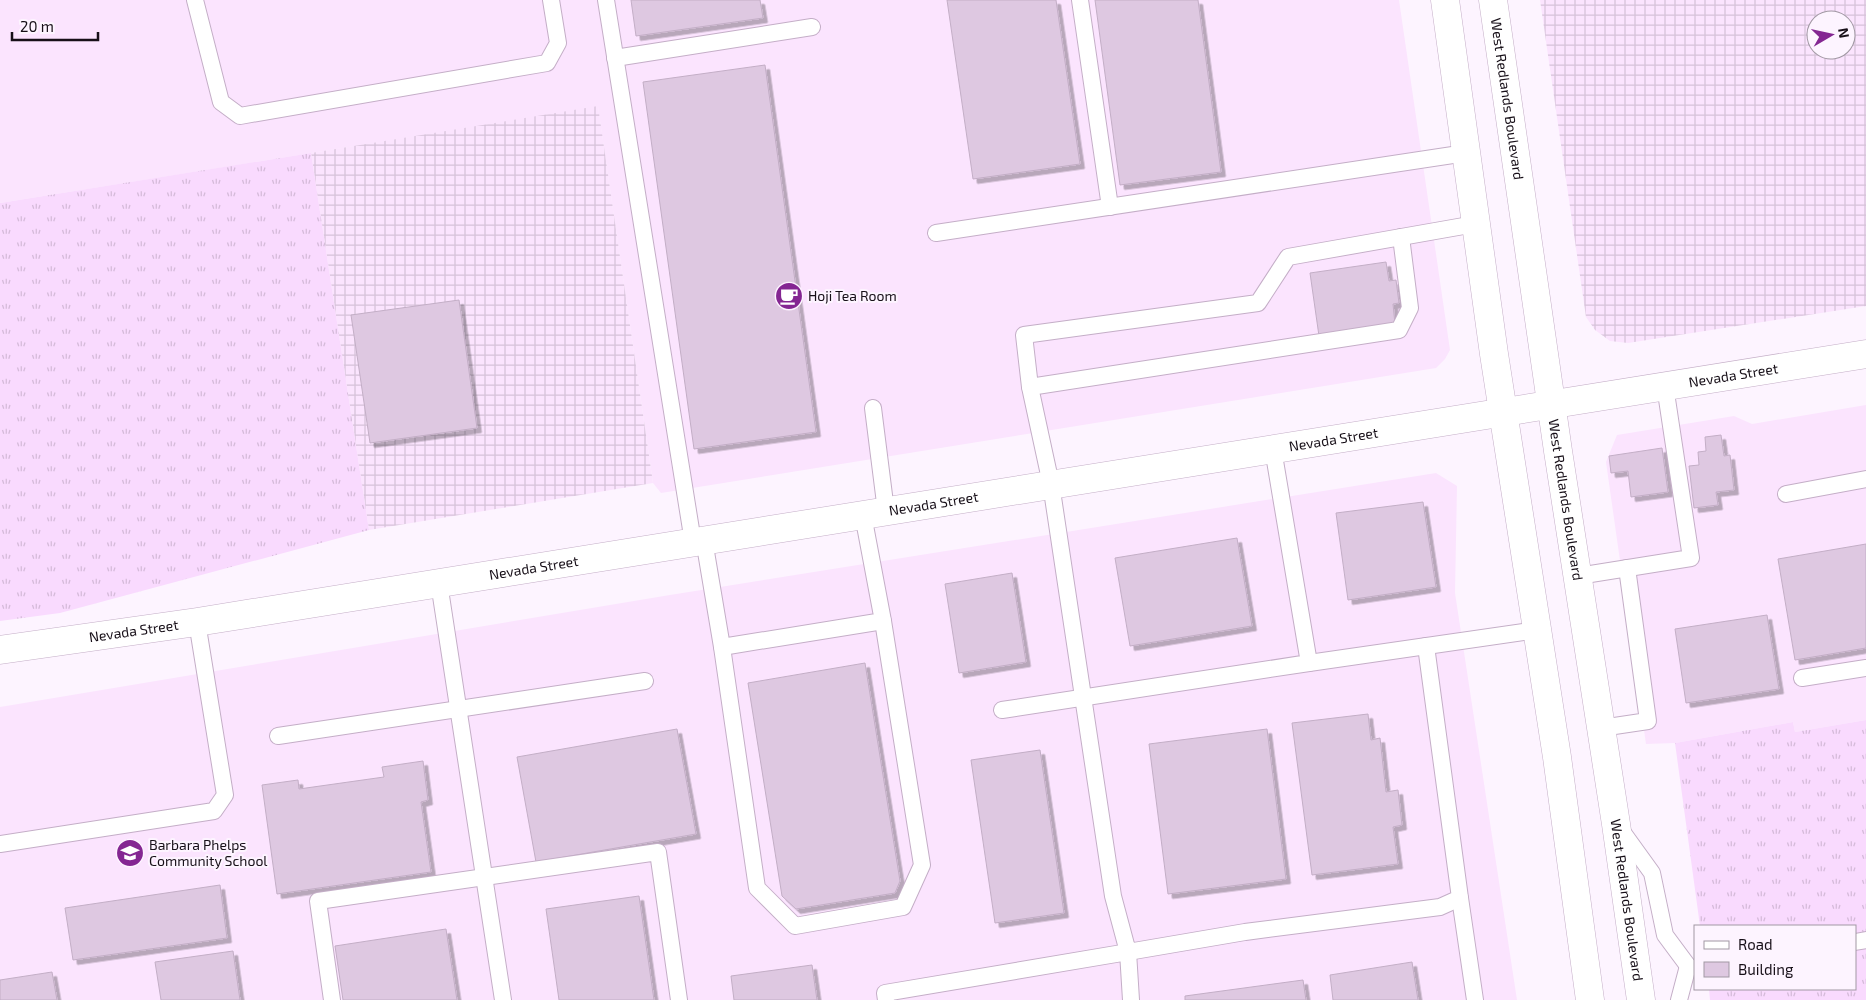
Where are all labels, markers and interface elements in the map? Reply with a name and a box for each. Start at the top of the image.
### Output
scale bar [12,10,99,42]
north arrow [1806,10,1856,60]
text: 20 m [20,17,54,35]
street label: West Redlands Boulevard [1488,17,1528,181]
text: N [1835,27,1854,39]
cafe icon: Hoji Tea Room [774,281,804,311]
place label: Hoji Tea Room [808,287,897,304]
street label: Nevada Street [1687,359,1779,390]
street label: West Redlands Boulevard [1545,418,1587,582]
street label: Nevada Street [1287,423,1379,455]
street label: Nevada Street [888,488,979,519]
street label: Nevada Street [488,552,580,583]
street label: Nevada Street [88,616,179,645]
street label: West Redlands Boulevard [1607,818,1647,982]
place label: Barbara Phelps Community School [149,836,268,869]
school or university icon: Barbara Phelps Community School [115,838,145,868]
legend [1694,925,1856,990]
text: Road [1738,935,1773,953]
text: Building [1738,960,1794,978]

